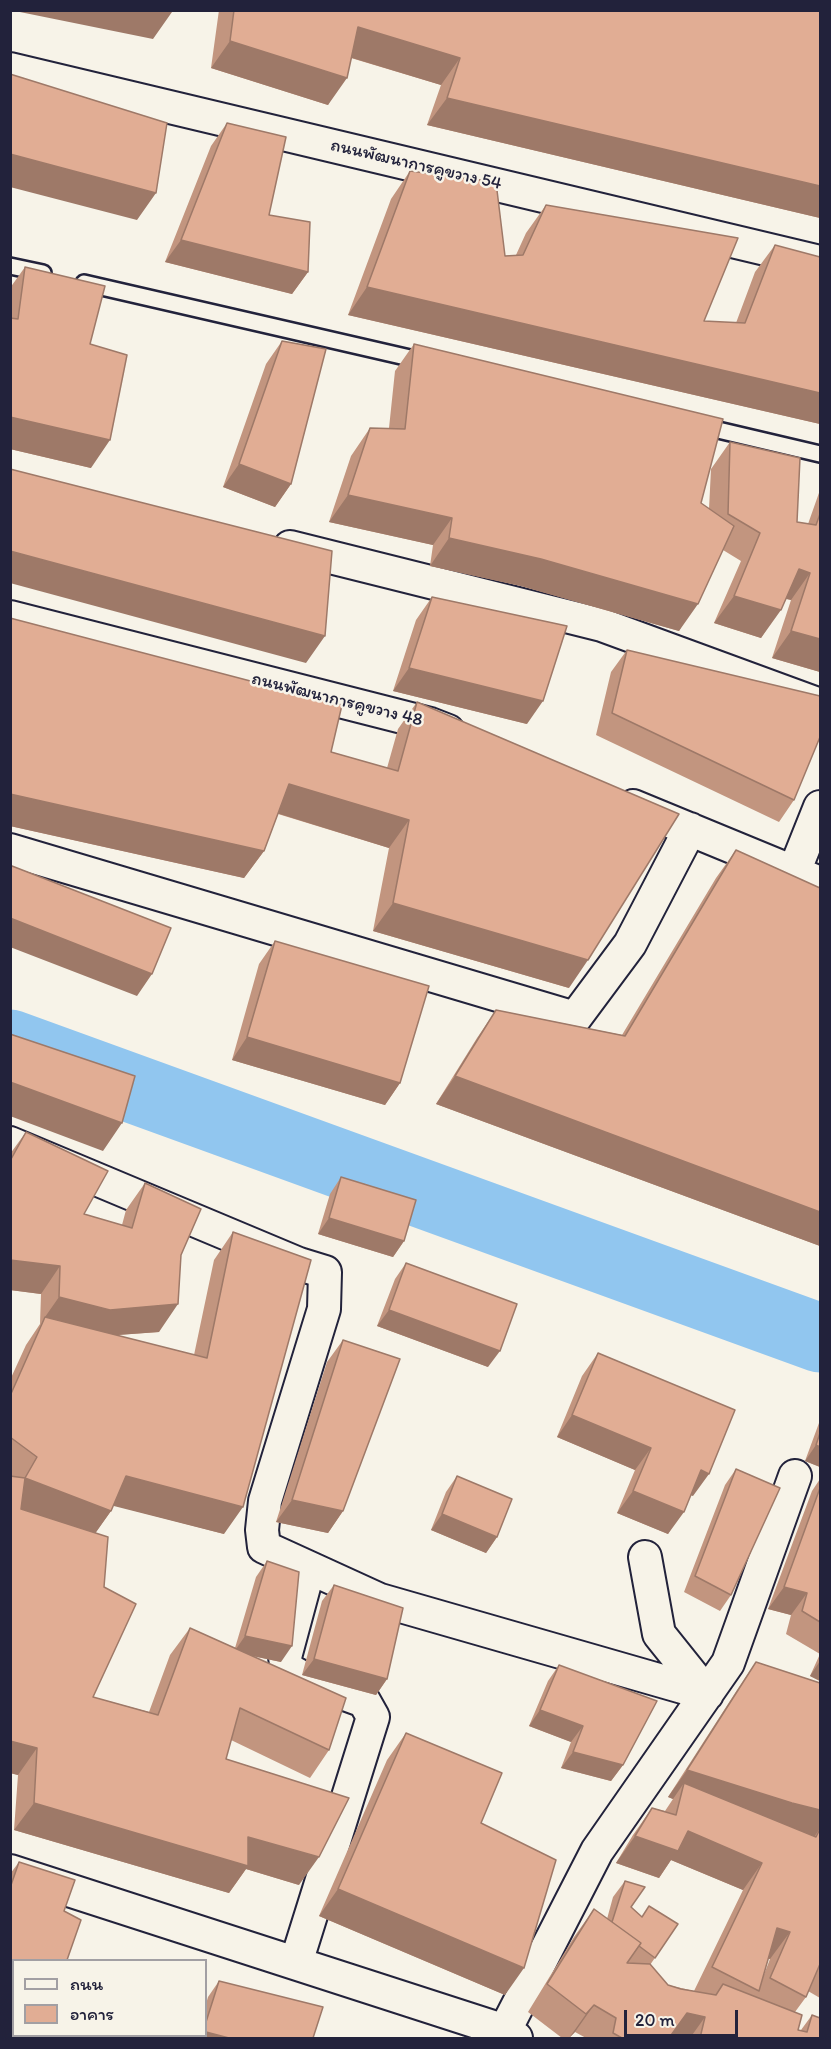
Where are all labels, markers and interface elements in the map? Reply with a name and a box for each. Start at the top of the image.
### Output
street label: ถนนพัฒนาการคูขวาง 54 [328,135,504,195]
street label: ถนนพัฒนาการคูขวาง 48 [249,668,425,732]
legend [12,1959,207,2037]
text: ถนน [70,1973,103,1995]
scale bar [627,1998,741,2036]
text: อาคาร [70,2003,114,2025]
text: 20 m [635,2009,675,2031]

